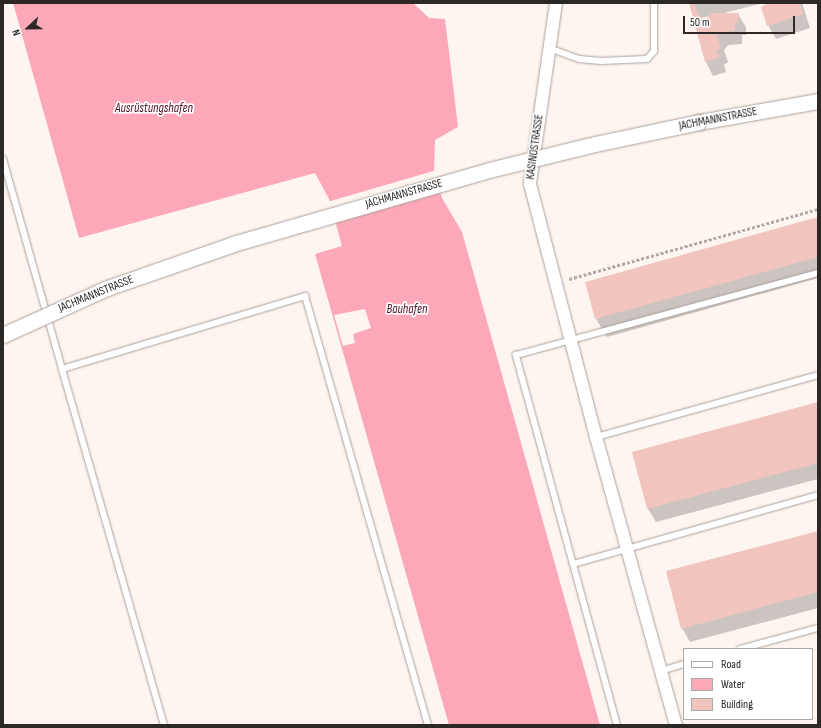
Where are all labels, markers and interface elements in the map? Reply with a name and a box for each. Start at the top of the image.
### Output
north arrow [8,8,48,48]
scale bar [685,8,797,34]
text: 50 m [690,15,710,30]
text: N [9,28,24,38]
water label: Ausrüstungshafen [115,100,193,116]
street label: JACHMANNSTRASSE [678,104,758,134]
street label: KASINOSTRASSE [523,113,547,181]
street label: JACHMANNSTRASSE [364,176,444,212]
street label: JACHMANNSTRASSE [56,272,136,316]
water label: Bauhafen [387,301,427,317]
legend [683,648,813,720]
text: Road [721,657,741,672]
text: Water [721,677,745,692]
text: Building [721,697,753,712]

